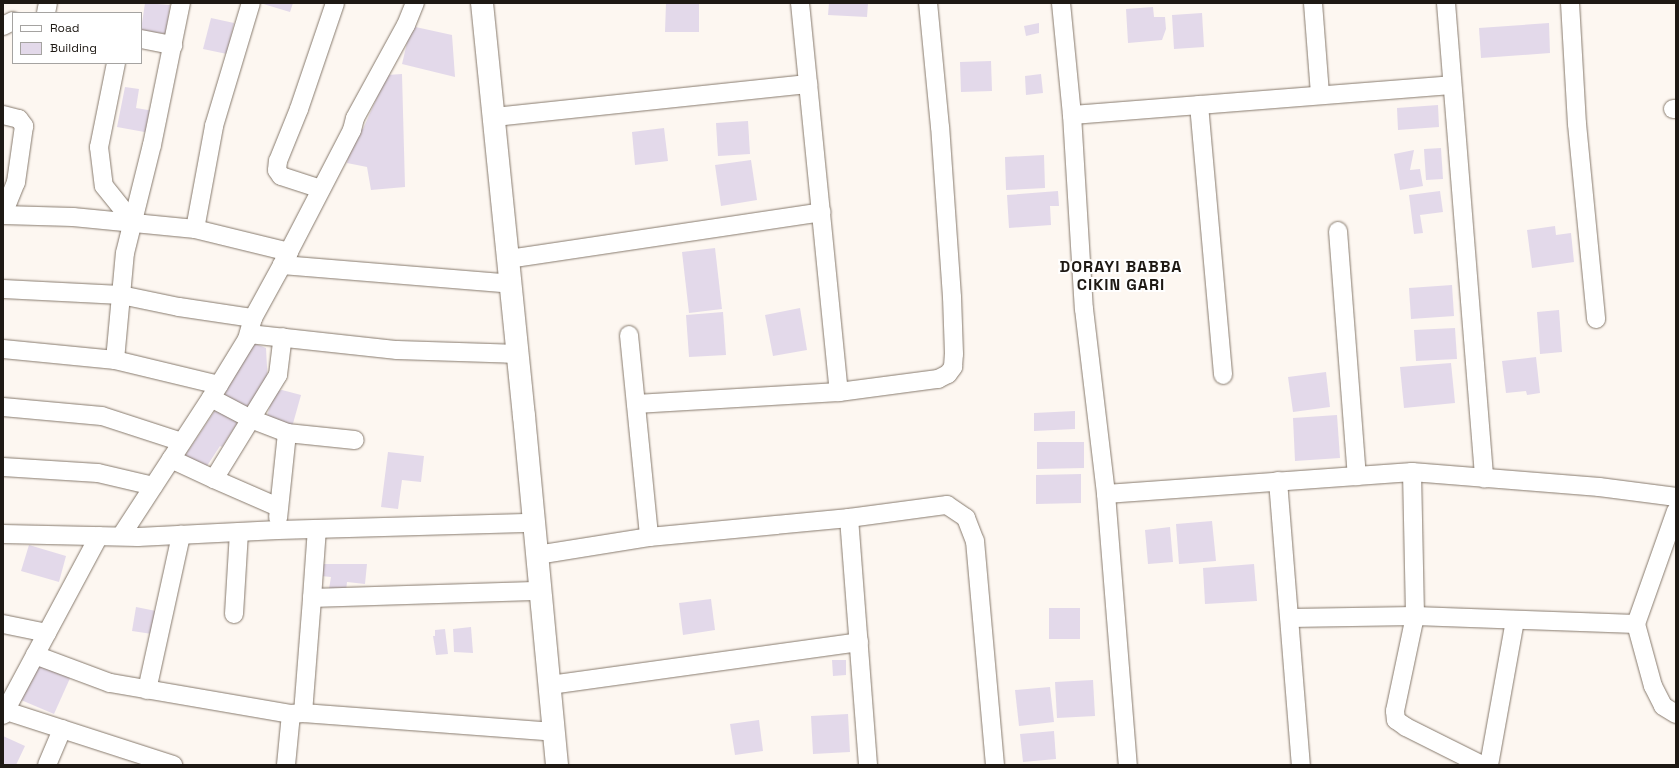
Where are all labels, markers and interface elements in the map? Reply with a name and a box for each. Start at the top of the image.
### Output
legend [12,12,142,64]
text: Road [50,20,79,36]
text: Building [50,40,97,56]
district label: DORAYI BABBA CIKIN GARI [1060,257,1182,295]

